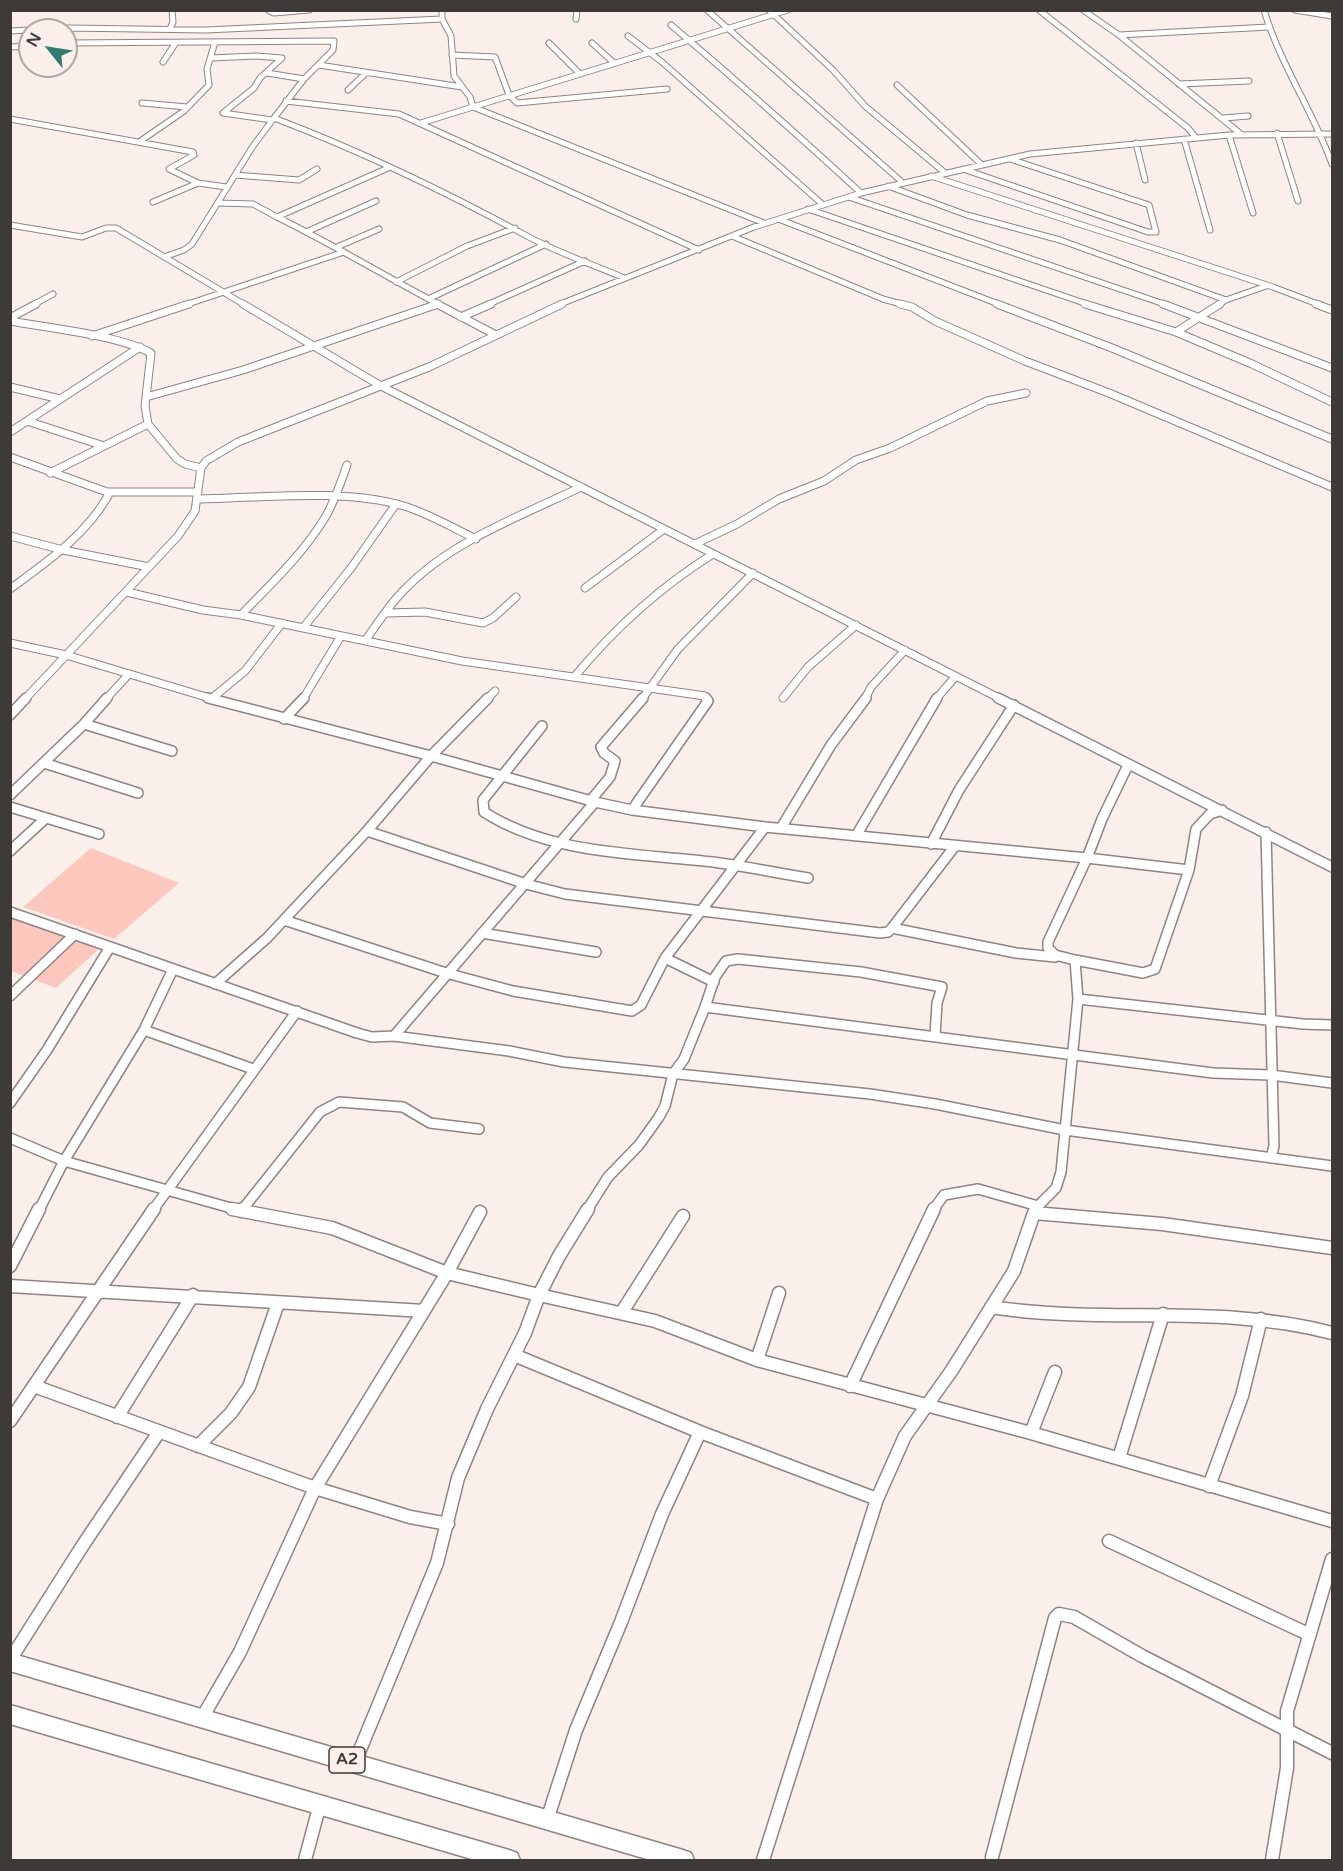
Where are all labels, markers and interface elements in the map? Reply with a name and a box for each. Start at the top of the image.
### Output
north arrow [18,18,78,78]
text: N [22,29,46,51]
road number: A2 [329,1747,365,1773]

